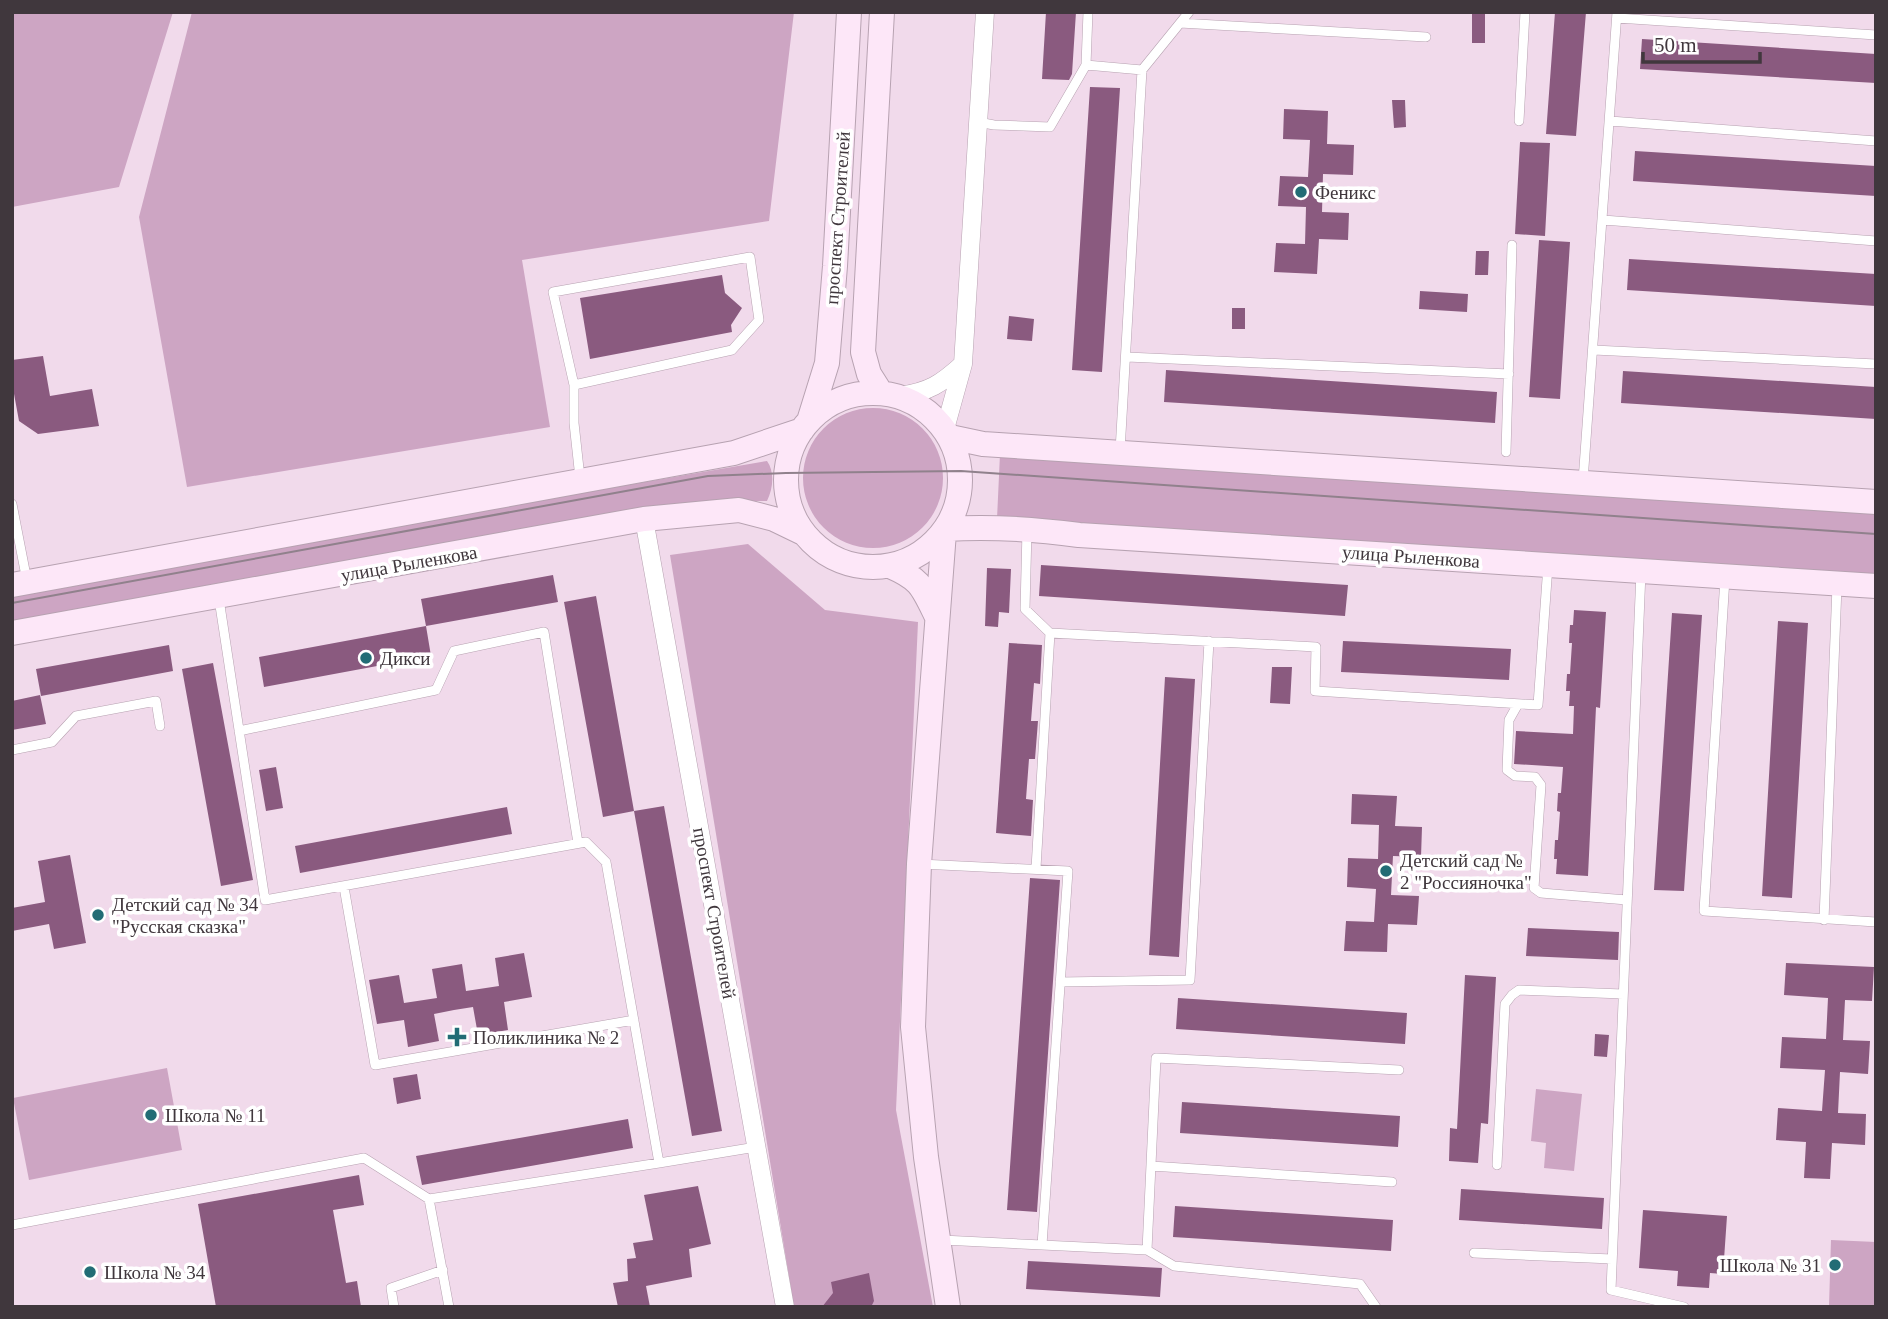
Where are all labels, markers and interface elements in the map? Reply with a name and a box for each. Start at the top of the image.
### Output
scale bar [1643,21,1760,65]
text: 50 m [1654,33,1697,57]
street label: проспект Строителей [821,131,854,305]
place label: Феникс [1315,182,1376,203]
marker: Феникс [1293,184,1309,200]
street label: улица Рыленкова [339,541,479,586]
street label: улица Рыленкова [1341,541,1481,572]
place label: Дикси [380,648,431,669]
marker: Дикси [358,650,374,666]
street label: проспект Строителей [689,826,740,1000]
place label: Детский сад № 2 "Россияночка" [1400,850,1532,893]
marker: Детский сад № 2 "Россияночка" [1378,863,1394,879]
place label: Детский сад № 34 "Русская сказка" [112,894,259,937]
marker: Детский сад № 34 "Русская сказка" [90,907,106,923]
marker: Поликлиника № 2 [447,1027,467,1047]
place label: Поликлиника № 2 [473,1027,619,1048]
place label: Школа № 11 [165,1105,266,1126]
marker: Школа № 11 [143,1107,159,1123]
place label: Школа № 31 [1720,1255,1821,1276]
marker: Школа № 31 [1827,1257,1843,1273]
place label: Школа № 34 [104,1262,206,1283]
marker: Школа № 34 [82,1264,98,1280]

